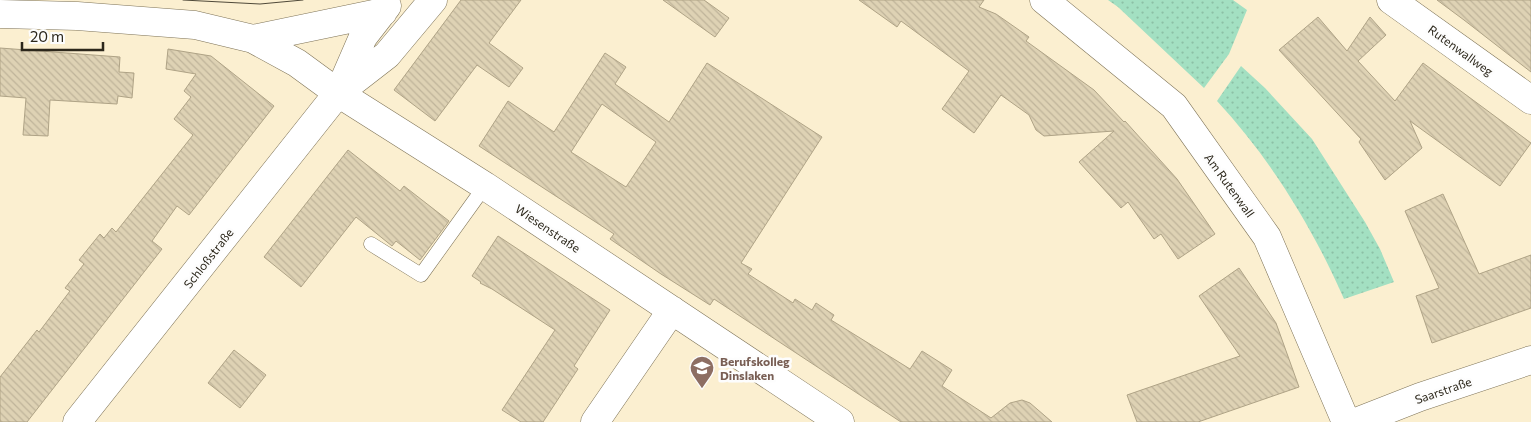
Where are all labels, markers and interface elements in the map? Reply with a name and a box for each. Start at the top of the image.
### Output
scale bar [22,20,104,52]
street label: Rutenwallweg [1426,22,1497,78]
text: 20 m [30,27,64,45]
street label: Am Rutenwall [1202,150,1258,220]
street label: Wiesenstraße [513,201,583,255]
street label: Schloßstraße [180,225,236,291]
place label: Berufskolleg Dinslaken [720,354,790,382]
school or university icon: Berufskolleg Dinslaken [689,355,715,389]
street label: Saarstraße [1413,374,1473,406]

